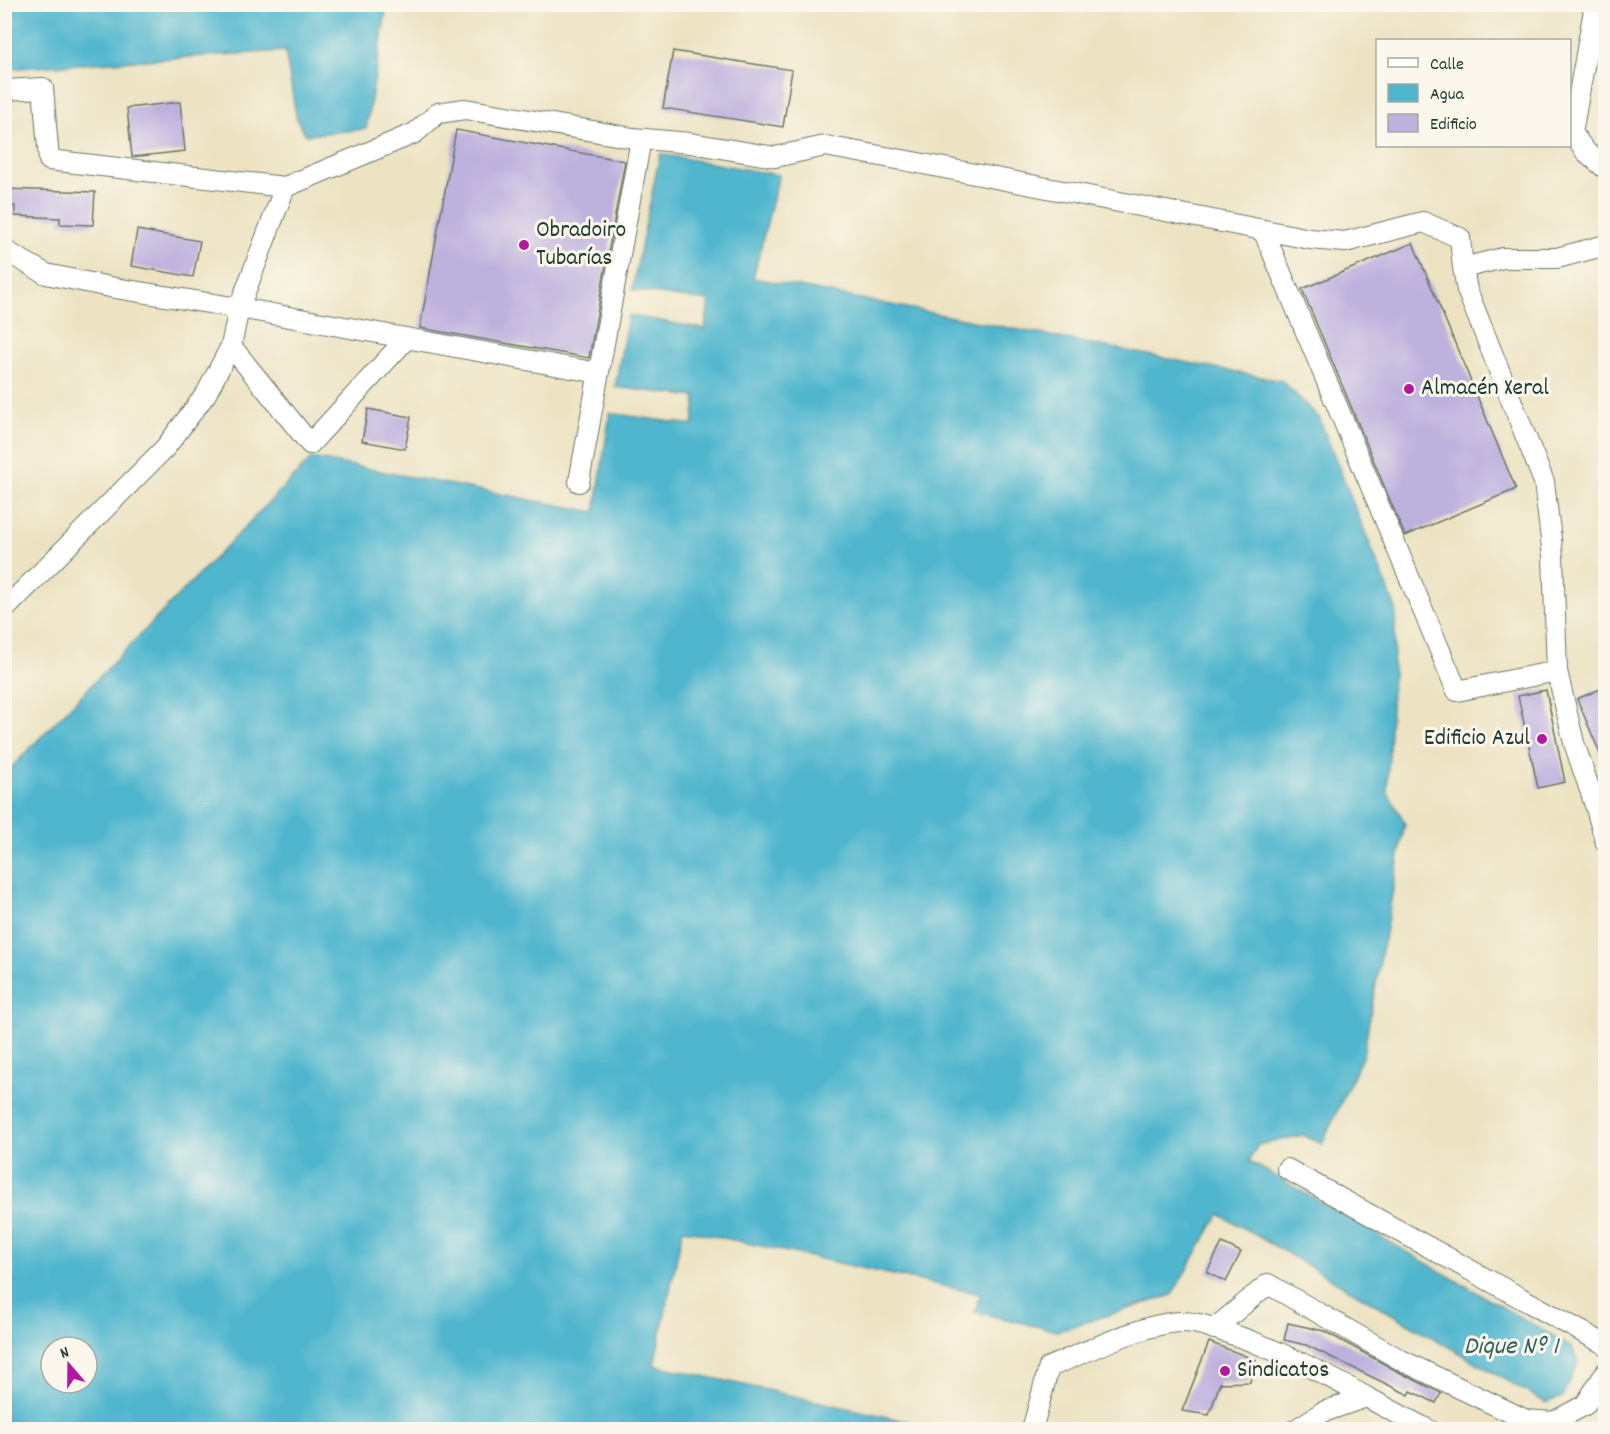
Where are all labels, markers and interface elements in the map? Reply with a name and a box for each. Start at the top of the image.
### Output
legend [1376,39,1571,147]
text: Calle [1430,53,1464,78]
text: Agua [1430,83,1464,108]
text: Edificio [1430,113,1477,138]
place label: Obradoiro Tubarías [536,214,626,276]
marker: Obradoiro Tubarías [517,238,531,252]
place label: Almacén Xeral [1421,372,1549,406]
marker: Almacén Xeral [1402,382,1416,396]
place label: Edificio Azul [1424,722,1530,756]
marker: Edificio Azul [1535,732,1549,746]
water label: Dique Nº 1 [1464,1329,1560,1366]
north arrow [39,1335,99,1395]
text: N [57,1341,72,1365]
place label: Sindicatos [1237,1354,1329,1388]
marker: Sindicatos [1218,1364,1232,1378]

